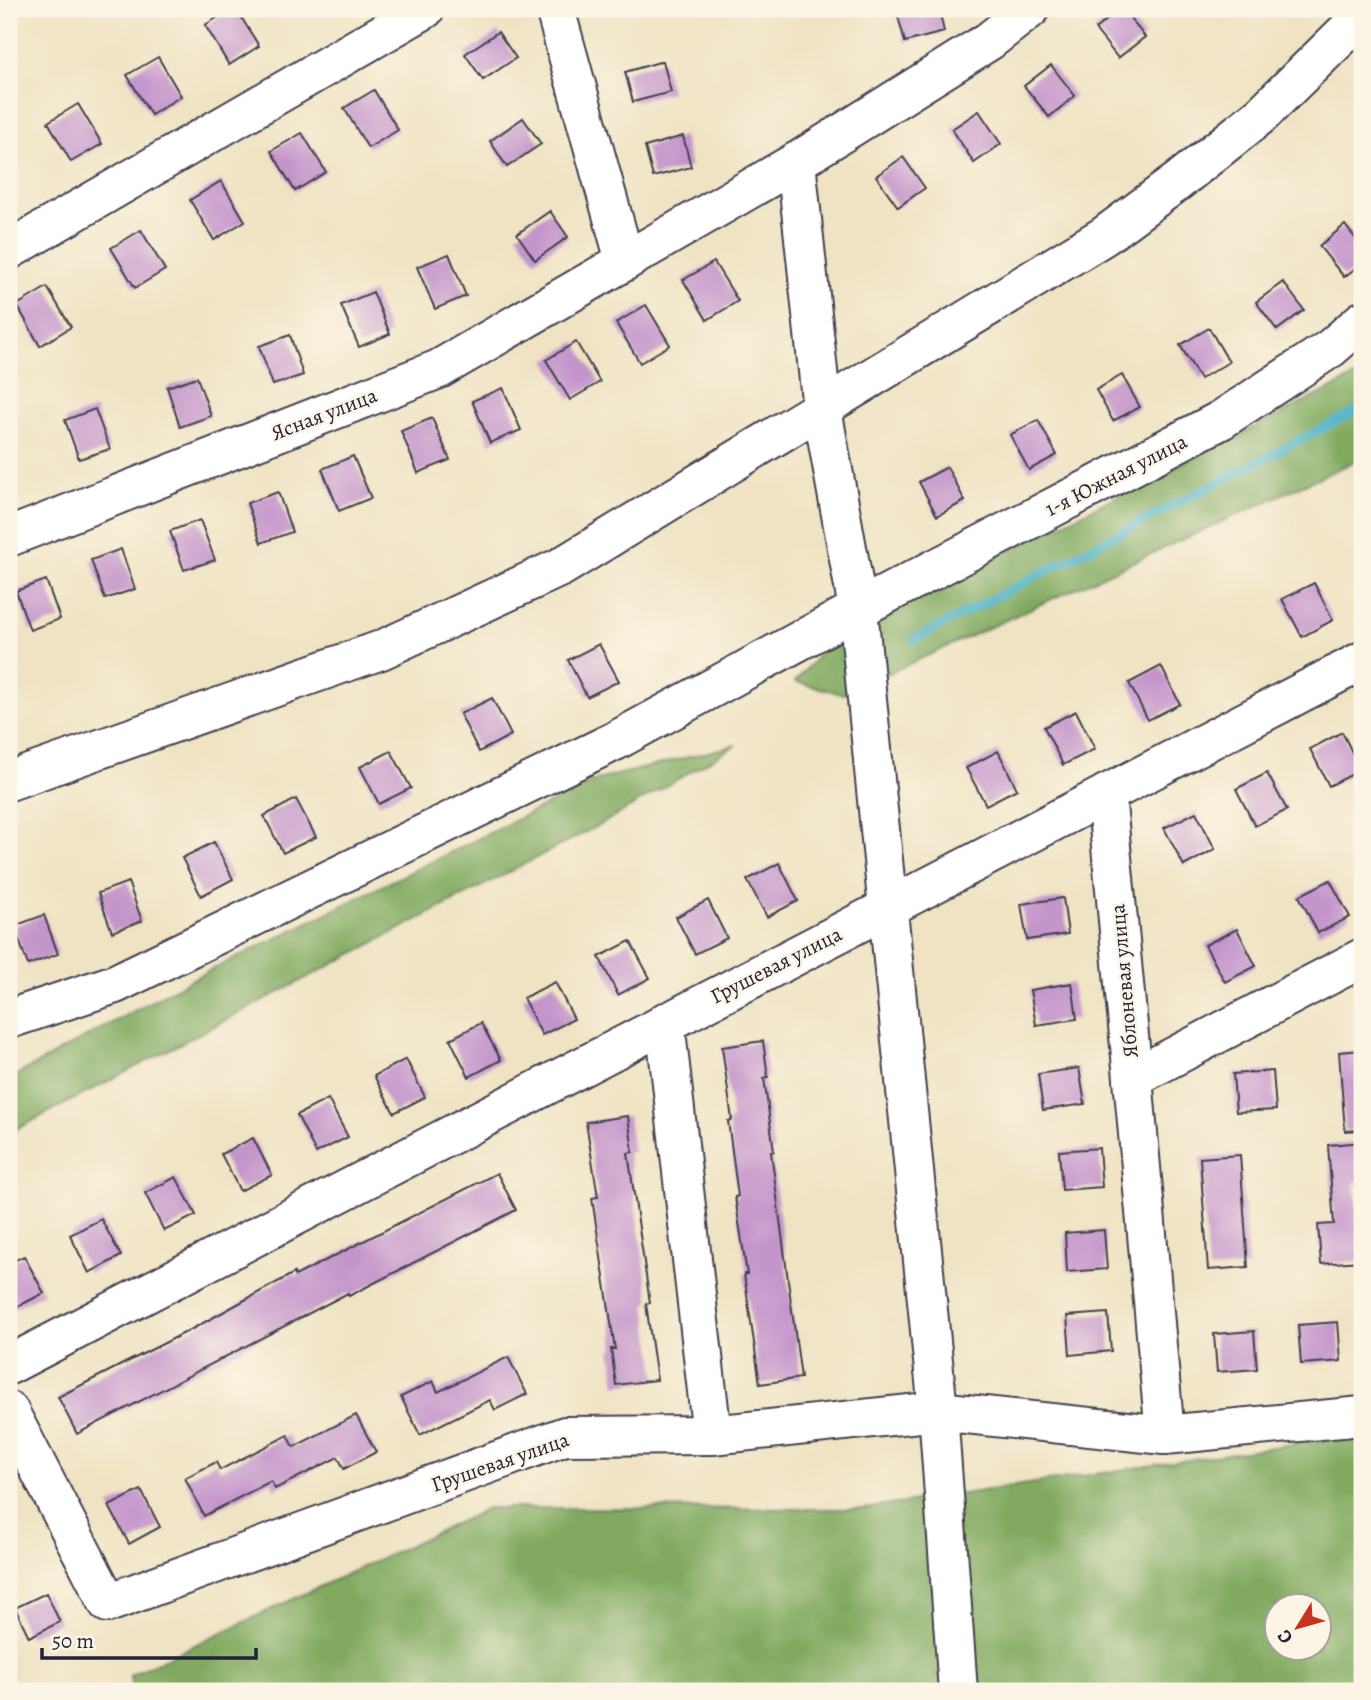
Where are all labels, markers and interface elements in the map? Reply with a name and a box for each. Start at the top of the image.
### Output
street label: Ясная улица [267,381,381,447]
street label: 1-я Южная улица [1040,427,1192,523]
street label: Яблоневая улица [1103,903,1145,1059]
street label: Грушевая улица [705,920,847,1010]
street label: Грушевая улица [427,1425,573,1499]
north arrow [1262,1592,1332,1662]
scale bar [42,1616,256,1660]
text: С [1271,1624,1299,1649]
text: 50 m [52,1627,94,1655]

